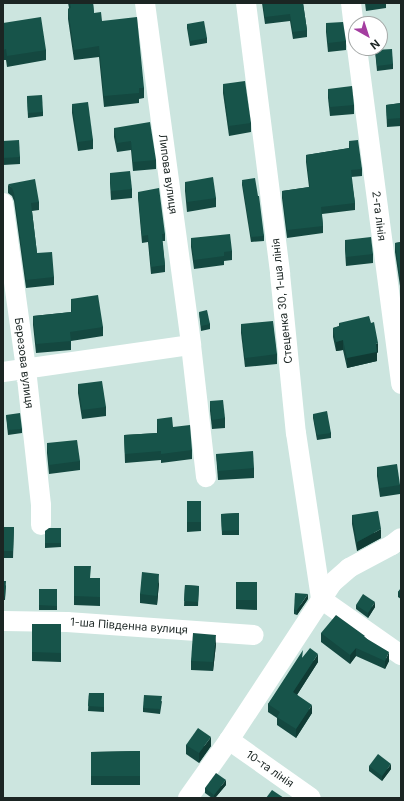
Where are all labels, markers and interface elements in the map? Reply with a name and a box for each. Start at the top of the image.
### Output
north arrow [348,16,388,56]
text: N [367,36,383,53]
street label: Липова вулиця [156,133,180,215]
street label: 2-га лінія [369,190,389,242]
street label: Стеценка 30, 1-ша лінія [269,238,295,364]
street label: Березова вулиця [12,317,36,409]
street label: 1-ша Південна вулиця [70,615,188,637]
street label: 10-та лінія [244,748,296,790]

